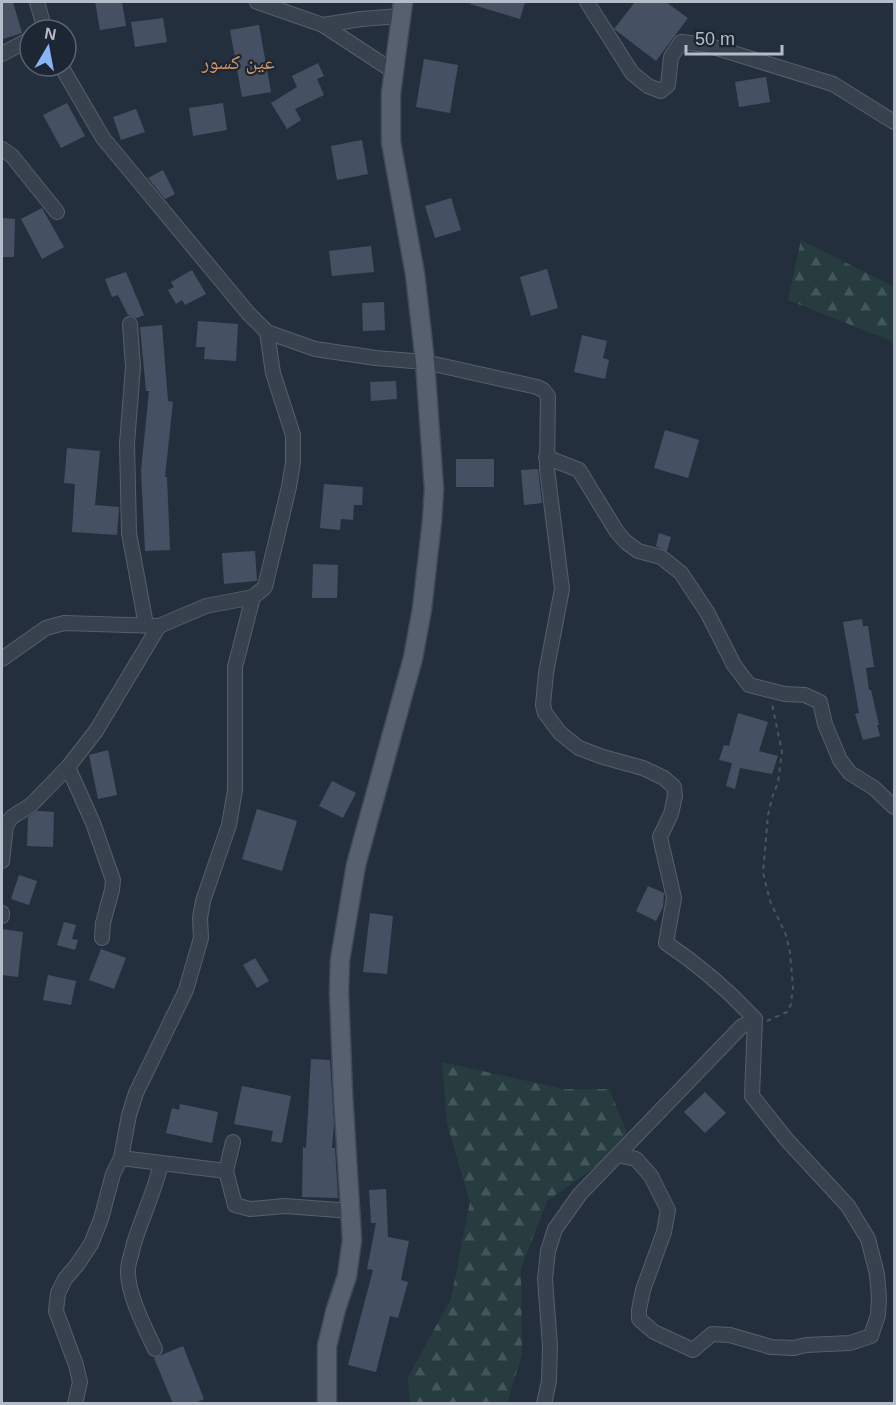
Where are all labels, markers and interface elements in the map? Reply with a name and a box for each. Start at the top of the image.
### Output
north arrow [18,18,78,78]
scale bar [686,18,782,56]
text: N [43,24,58,43]
text: 50 m [695,29,735,49]
district label: عين كسور [200,51,275,74]

